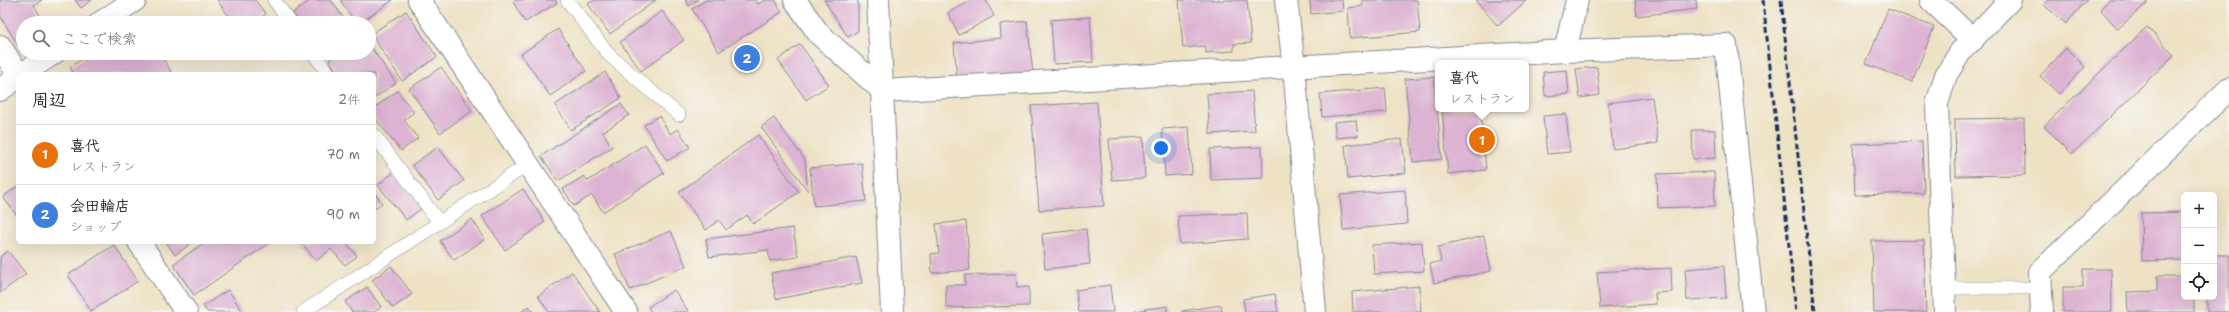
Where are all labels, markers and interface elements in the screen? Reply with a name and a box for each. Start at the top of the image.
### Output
search box [16,16,376,60]
icon: search [30,27,52,49]
text: ここで検索 [62,29,137,49]
pin: 2 [734,43,760,73]
popup [1435,60,1529,112]
text: 喜代 [1449,68,1479,88]
text: 周辺 [32,89,66,111]
text: レストラン [1449,90,1515,107]
text: 2件 [338,91,360,108]
pin: 1 [1469,125,1495,155]
text: 喜代 [70,136,100,156]
your location [1151,138,1171,158]
text: 1 [42,146,48,163]
text: 70 m [326,146,360,163]
text: レストラン [70,158,136,175]
map controls [2181,192,2217,300]
button: + [2181,192,2217,228]
text: 会田輪店 [70,196,130,216]
text: 2 [40,206,50,223]
text: 90 m [326,206,360,223]
text: ショップ [70,218,121,235]
button: − [2181,228,2217,264]
button: locate [2181,264,2217,300]

